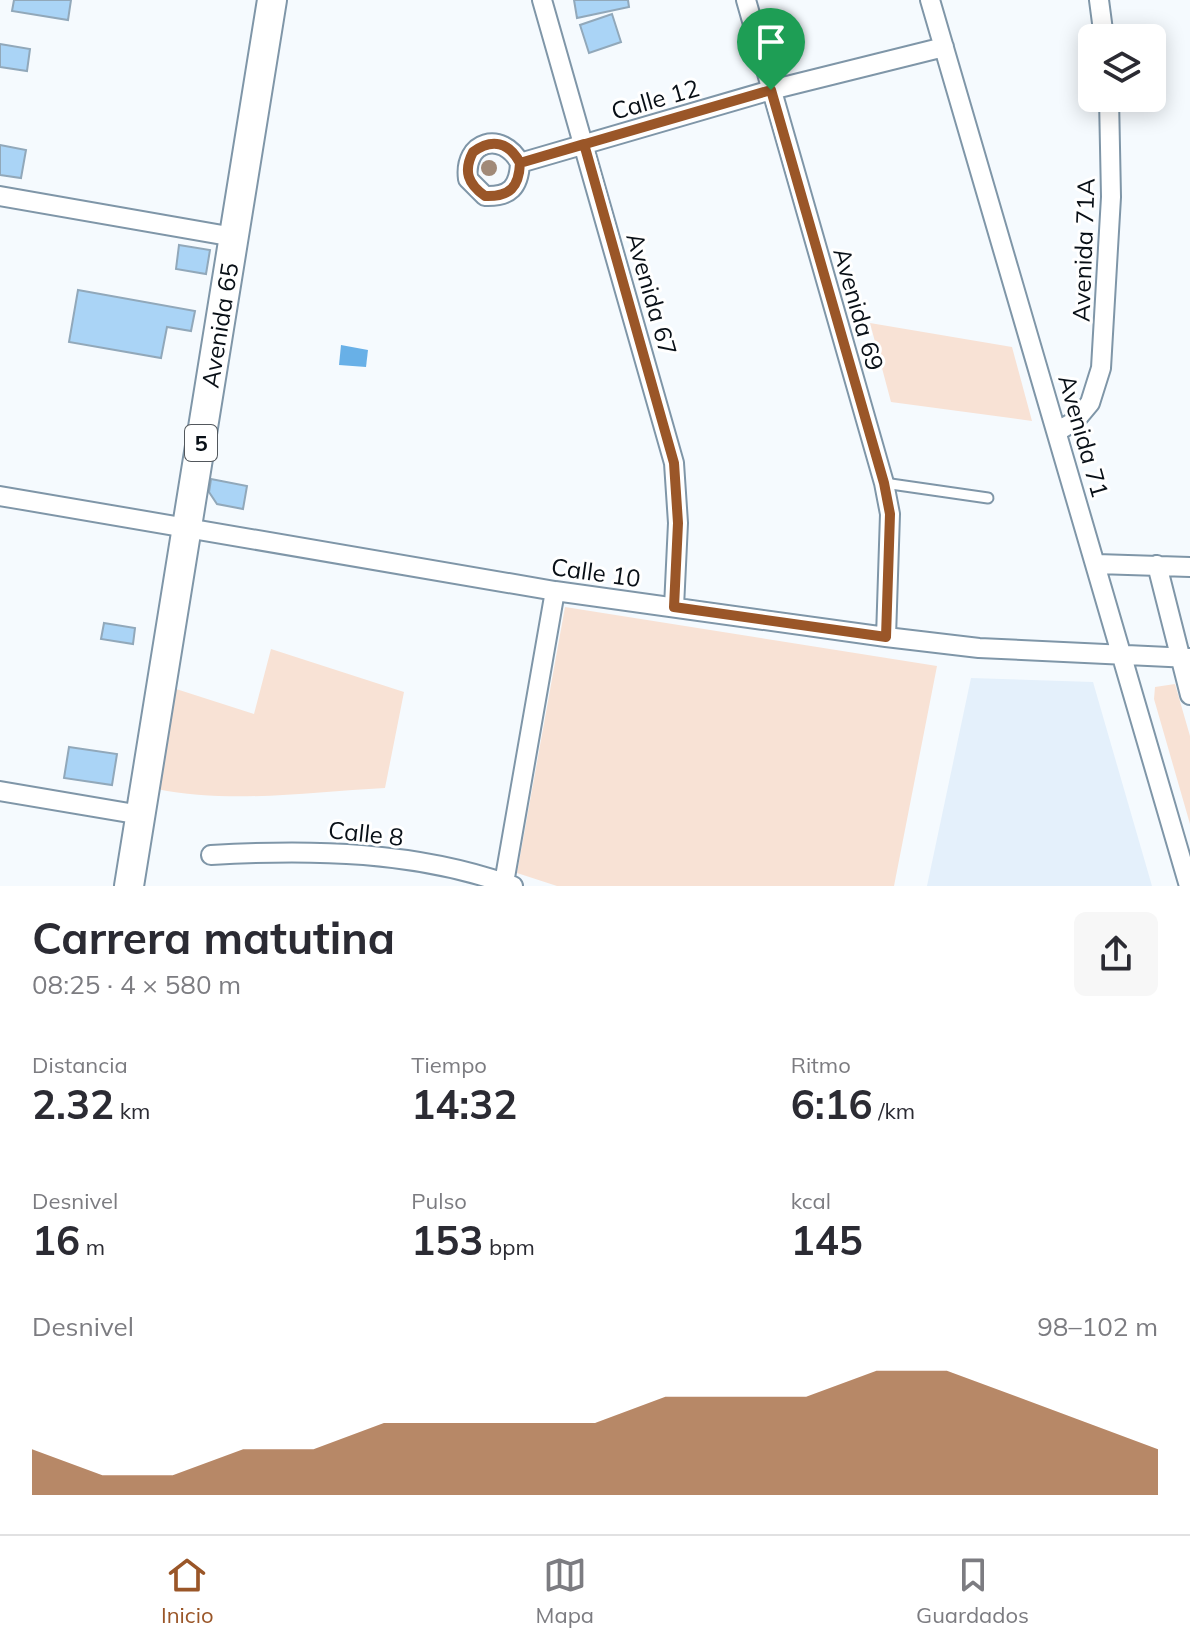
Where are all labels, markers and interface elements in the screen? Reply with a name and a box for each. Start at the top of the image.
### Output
pin [737,8,805,90]
icon: arrive [749,20,793,64]
map controls [1078,24,1166,112]
button: layers [1078,24,1166,112]
street label: Calle 12 [608,72,702,126]
street label: Avenida 71A [1065,177,1101,322]
street label: Avenida 67 [620,229,684,359]
street label: Avenida 69 [827,244,891,374]
street label: Avenida 65 [195,261,244,390]
street label: Avenida 71 [1052,371,1116,501]
road number: 5 [185,425,217,461]
street label: Calle 10 [549,551,643,593]
street label: Calle 8 [327,814,405,852]
text: Carrera matutina [32,910,395,965]
button: share [1074,912,1158,996]
text: 08:25 · 4 × 580 m [32,968,241,1001]
text: Distancia [32,1051,128,1079]
text: Tiempo [411,1051,487,1079]
text: Ritmo [791,1051,851,1079]
text: 2.32 [32,1079,114,1129]
text: 14:32 [411,1079,517,1129]
text: 6:16 [791,1079,873,1129]
text: km [114,1097,150,1125]
text: /km [873,1097,915,1125]
text: Desnivel [32,1187,118,1215]
text: Pulso [411,1187,467,1215]
text: kcal [791,1187,831,1215]
text: 16 [32,1215,80,1265]
text: 153 [411,1215,483,1265]
text: 145 [791,1215,863,1265]
text: m [80,1233,105,1261]
text: bpm [483,1233,535,1261]
text: Desnivel [32,1310,134,1343]
text: 98–102 m [1037,1310,1158,1343]
tab: Inicio [161,1553,214,1629]
tab: Mapa [536,1553,594,1629]
tab: Guardados [916,1553,1029,1629]

